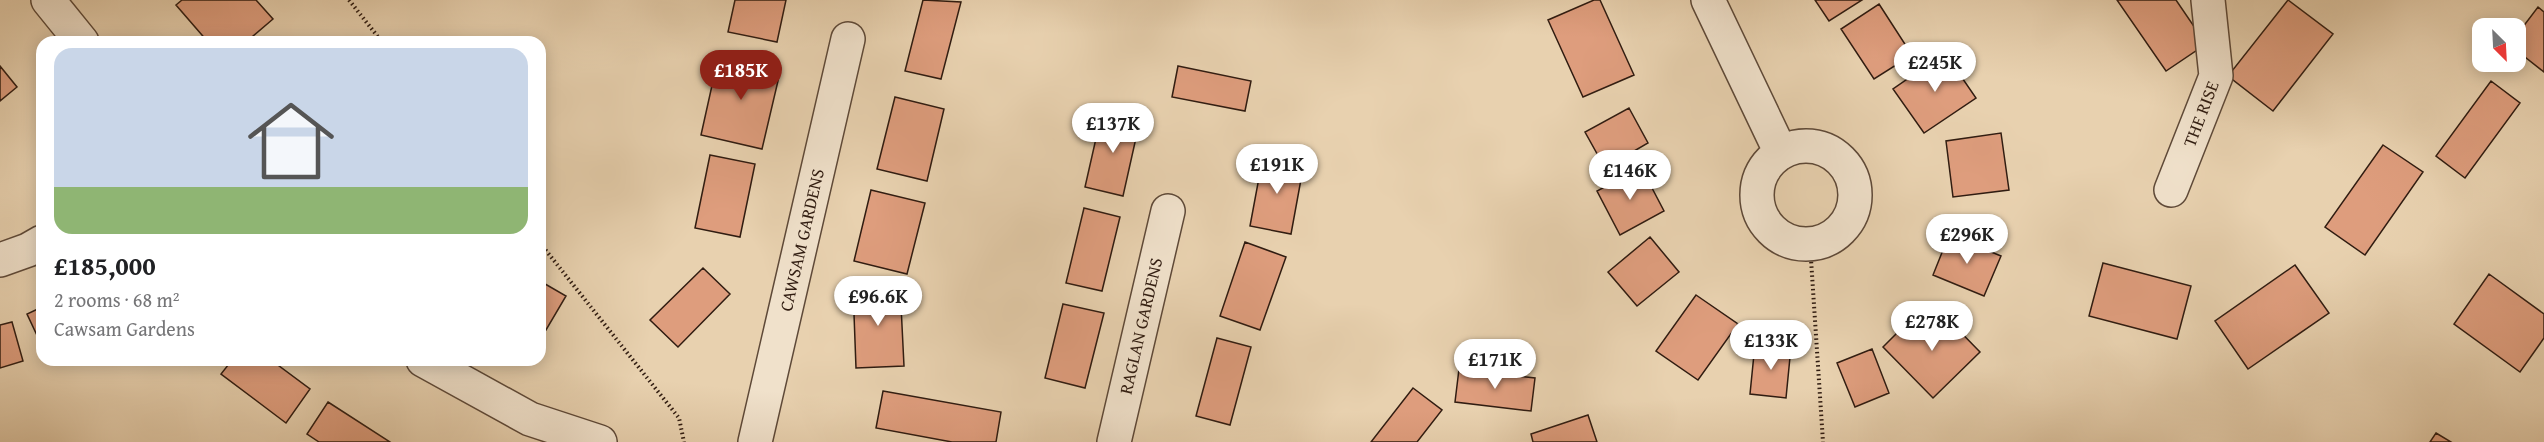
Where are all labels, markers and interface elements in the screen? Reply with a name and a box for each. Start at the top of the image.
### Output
north arrow [2472,18,2526,72]
map controls [2472,18,2526,72]
pin: £245K [1893,42,1977,93]
text: £245K [1908,47,1962,76]
pin: £185K [699,50,783,101]
text: £185K [714,55,768,84]
street label: THE RISE [2176,77,2225,151]
icon: home [237,87,345,195]
pin: £137K [1071,103,1155,154]
text: £137K [1086,108,1140,137]
pin: £191K [1235,144,1319,195]
text: £191K [1250,149,1304,178]
pin: £146K [1588,150,1672,201]
text: £146K [1603,155,1657,184]
street label: CAWSAM GARDENS [772,166,831,314]
pin: £296K [1925,214,2009,265]
text: £296K [1940,219,1994,248]
text: £185,000 [54,246,156,285]
street label: RAGLAN GARDENS [1112,255,1169,397]
pin: £96.6K [829,276,927,327]
text: £96.6K [848,281,908,310]
text: 2 rooms · 68 m² [54,285,180,314]
pin: £278K [1890,301,1974,352]
text: £278K [1905,306,1959,335]
text: Cawsam Gardens [54,314,195,343]
pin: £133K [1729,320,1813,371]
text: £133K [1744,325,1798,354]
pin: £171K [1453,339,1537,390]
text: £171K [1468,344,1522,373]

